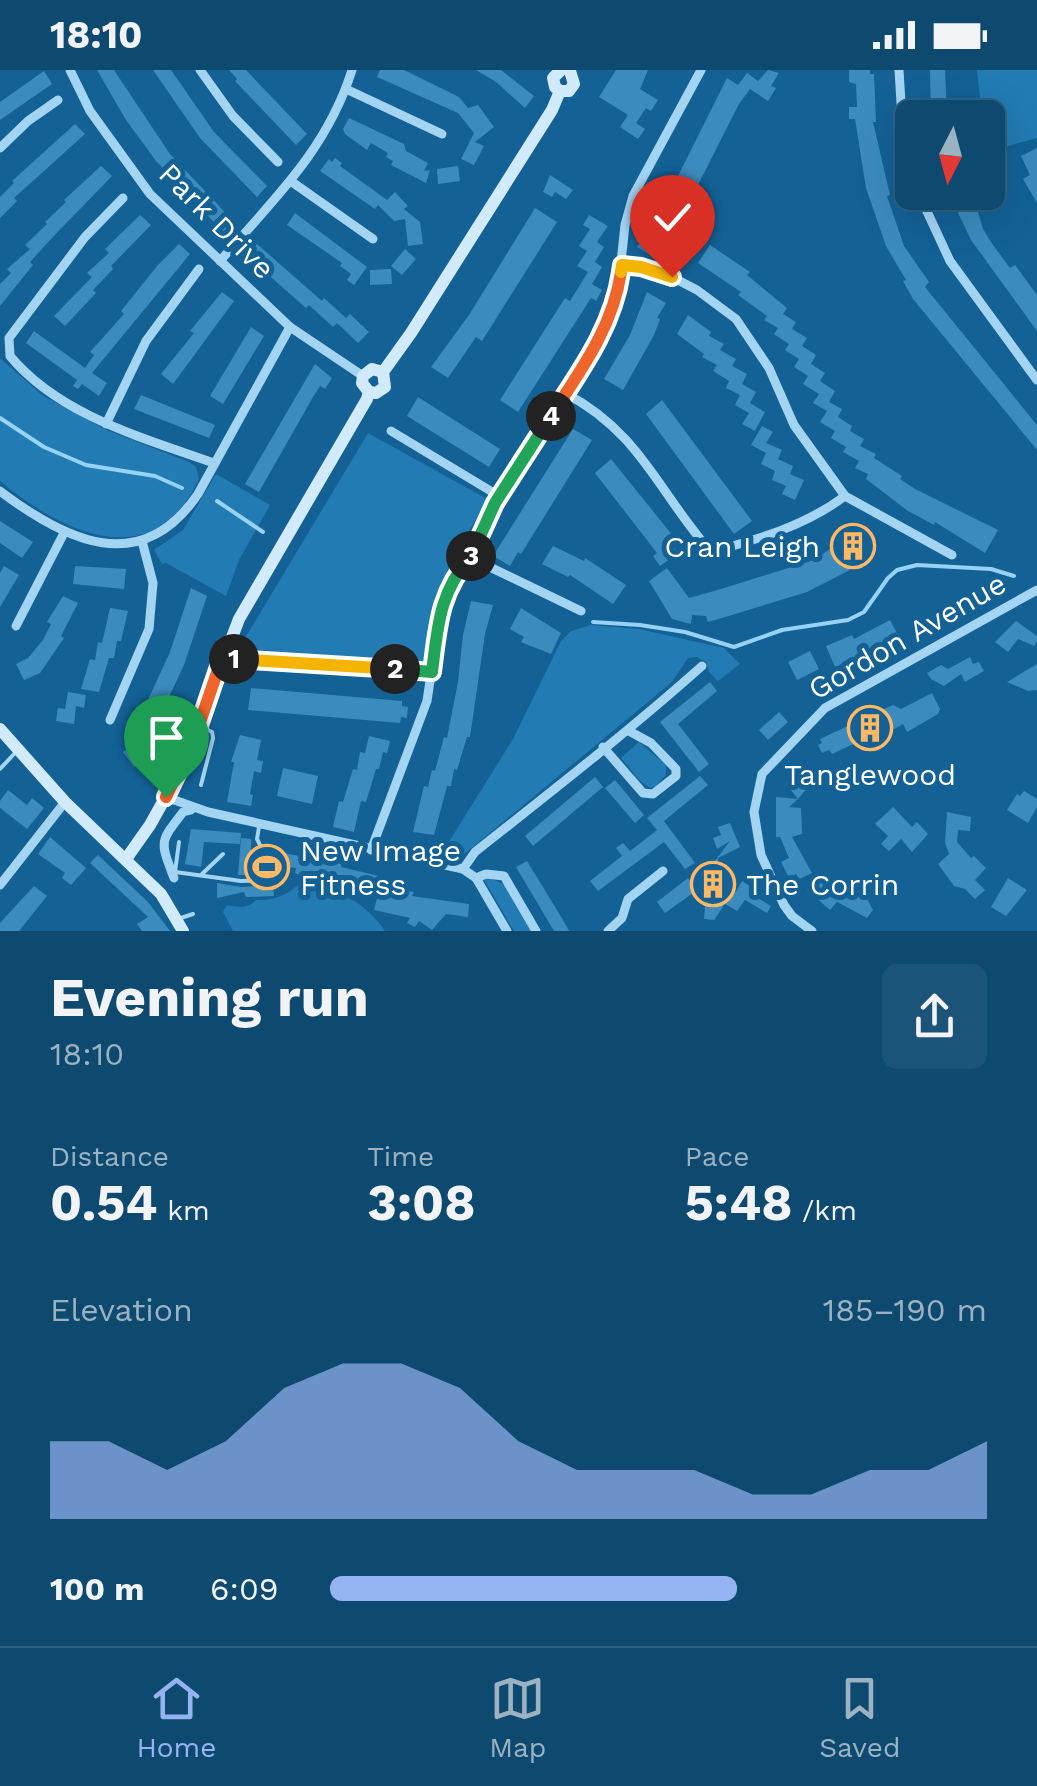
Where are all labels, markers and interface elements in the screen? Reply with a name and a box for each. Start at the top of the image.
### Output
text: 18:10 [50,13,143,57]
north arrow [895,100,1005,210]
map controls [895,100,1005,210]
street label: Park Drive [152,156,282,286]
pin [630,175,715,278]
icon: check [645,190,700,245]
pin: 4 [526,391,576,441]
text: 4 [542,399,560,432]
building icon: Cran Leigh [830,523,876,569]
place label: Cran Leigh [665,529,820,564]
pin: 3 [446,531,496,581]
text: 3 [463,539,479,572]
street label: Gordon Avenue [802,565,1012,707]
pin: 1 [209,634,259,684]
text: 1 [228,642,240,675]
pin: 2 [370,644,420,694]
text: 2 [387,652,403,685]
pin [124,695,209,798]
building icon: Tanglewood [847,705,893,751]
icon: arrive [139,710,194,765]
place label: Tanglewood [784,757,956,792]
place label: New Image Fitness [300,833,461,902]
sports icon: New Image Fitness [244,844,290,890]
building icon: The Corrin [690,861,736,907]
place label: The Corrin [746,867,899,902]
button: share [882,964,987,1069]
text: Evening run [50,965,369,1029]
text: 18:10 [50,1035,124,1073]
text: Distance [50,1140,169,1173]
text: Time [367,1140,434,1173]
text: Pace [685,1140,749,1173]
text: 0.54 [50,1173,158,1232]
text: 3:08 [367,1173,476,1232]
text: 5:48 [685,1173,793,1232]
text: km [158,1194,210,1227]
text: /km [793,1194,857,1227]
text: Elevation [50,1291,193,1329]
text: 185–190 m [823,1291,987,1329]
text: 100 m [50,1570,144,1608]
text: 6:09 [210,1570,279,1608]
tab: Home [136,1671,216,1764]
tab: Map [489,1671,546,1764]
tab: Saved [819,1671,901,1764]

